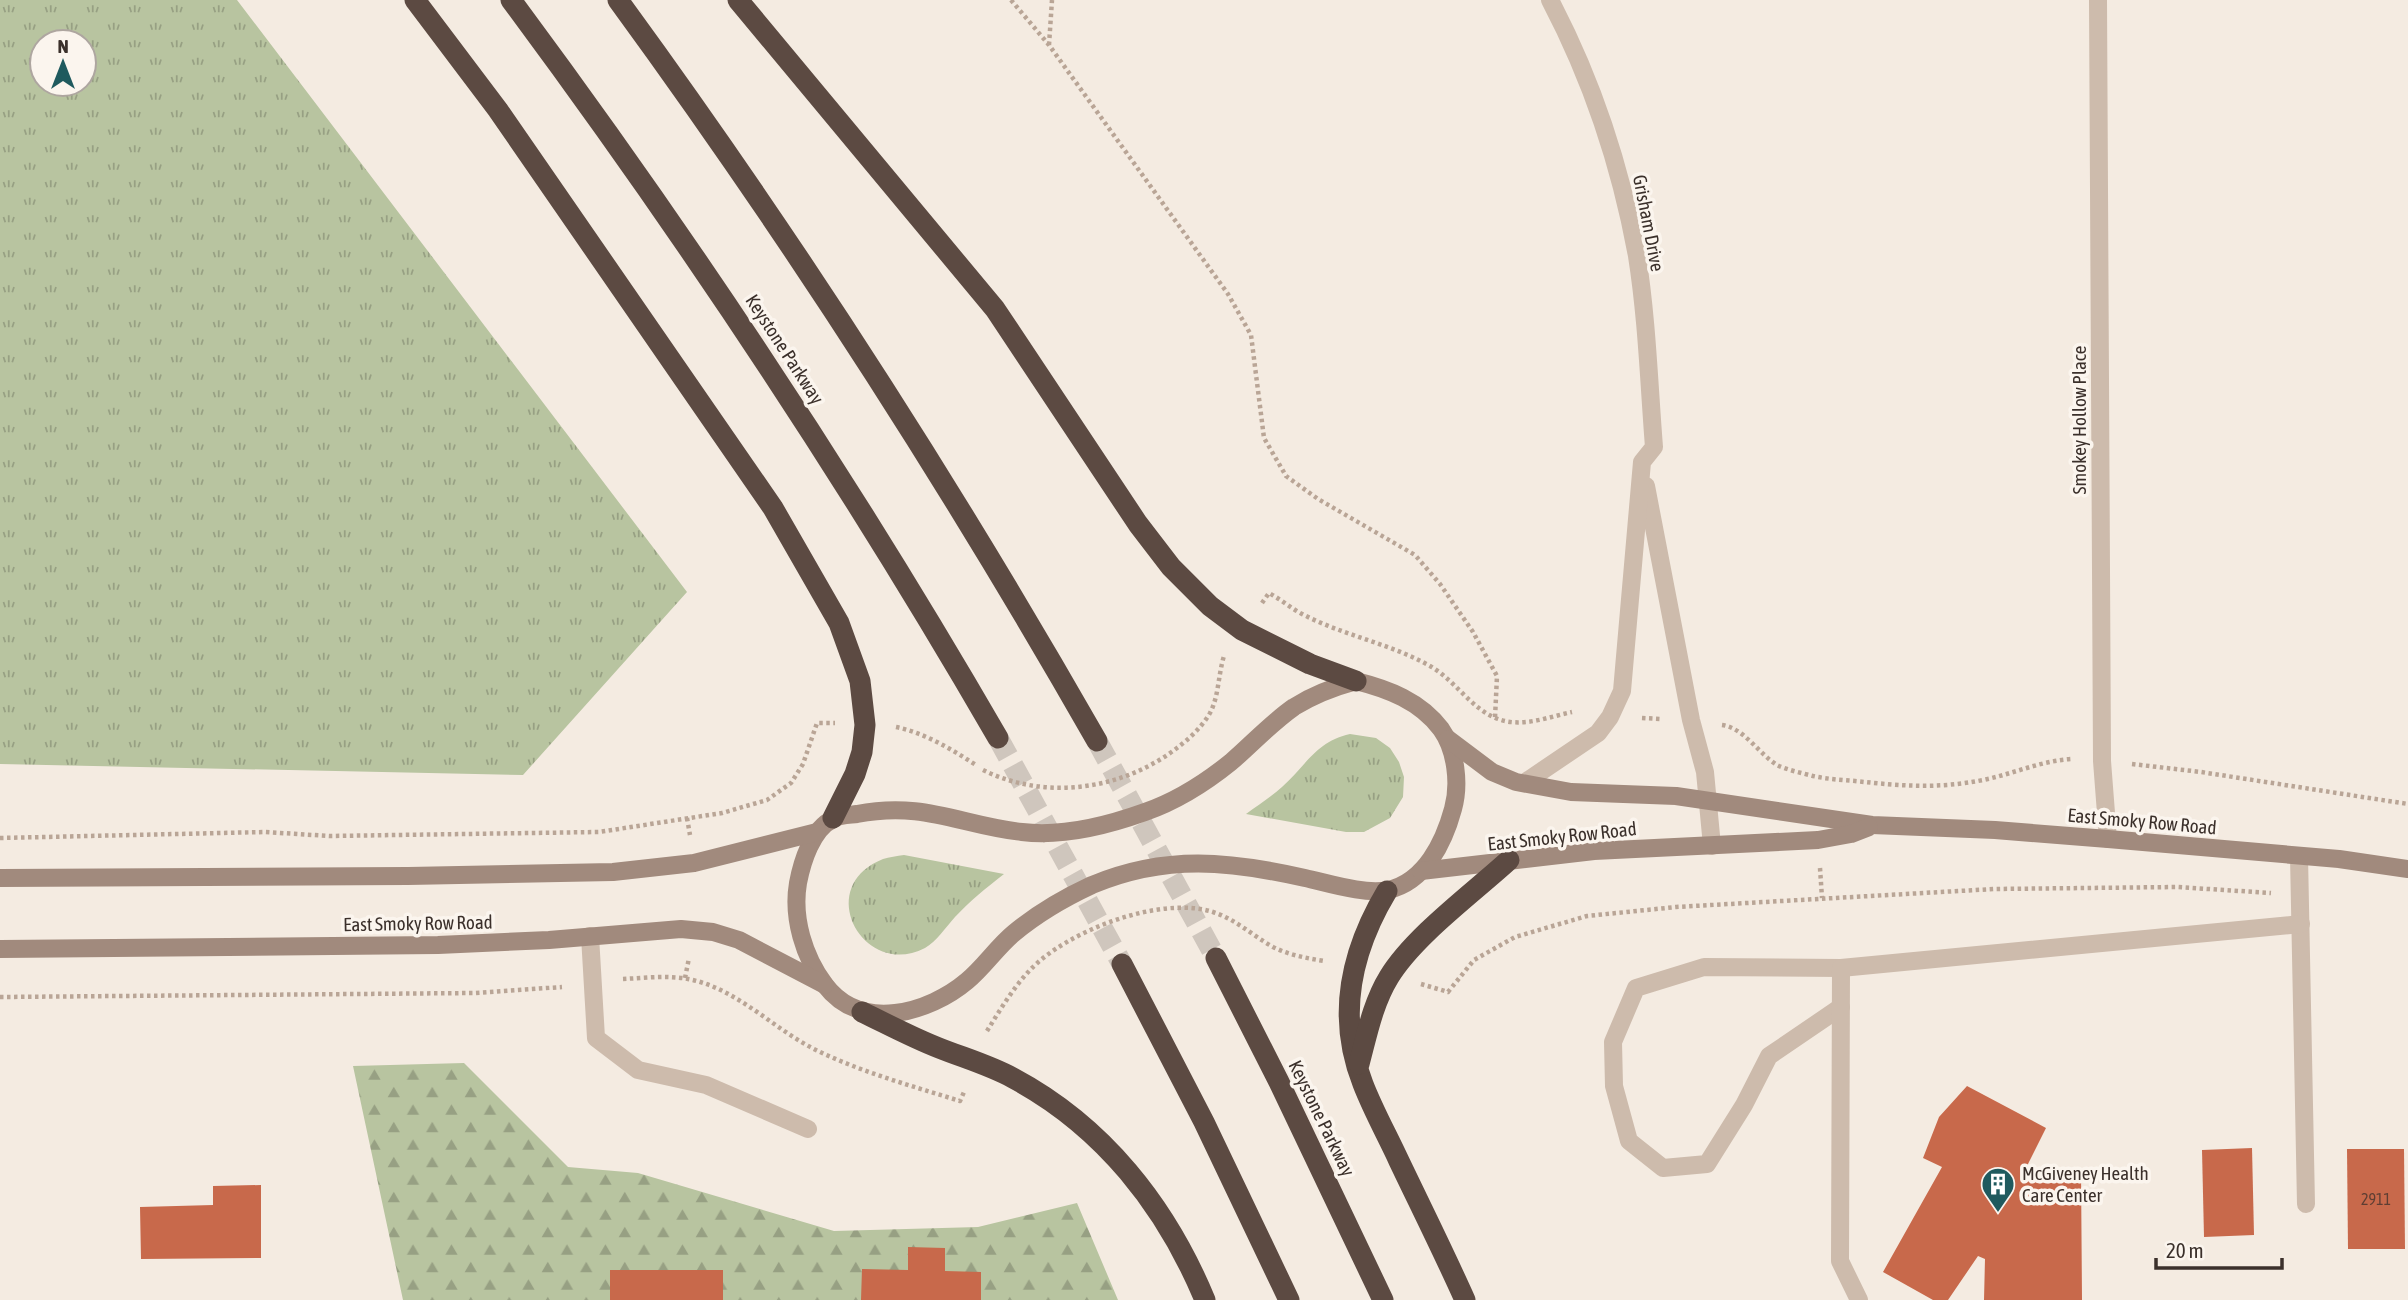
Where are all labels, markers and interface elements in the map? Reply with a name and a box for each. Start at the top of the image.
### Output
north arrow [28,28,98,98]
text: N [57,35,69,57]
street label: Grisham Drive [1629,173,1669,273]
street label: Keystone Parkway [741,290,829,408]
street label: Smokey Hollow Place [2068,346,2090,494]
street label: East Smoky Row Road [2067,804,2217,838]
street label: East Smoky Row Road [1486,817,1638,855]
street label: East Smoky Row Road [343,911,493,935]
street label: Keystone Parkway [1284,1057,1360,1180]
place label: McGiveney Health Care Center [2022,1162,2149,1206]
building icon: McGiveney Health Care Center [1979,1165,2017,1214]
house number: 2911 [2361,1190,2391,1208]
scale bar [2156,1226,2282,1270]
text: 20 m [2166,1238,2204,1262]

